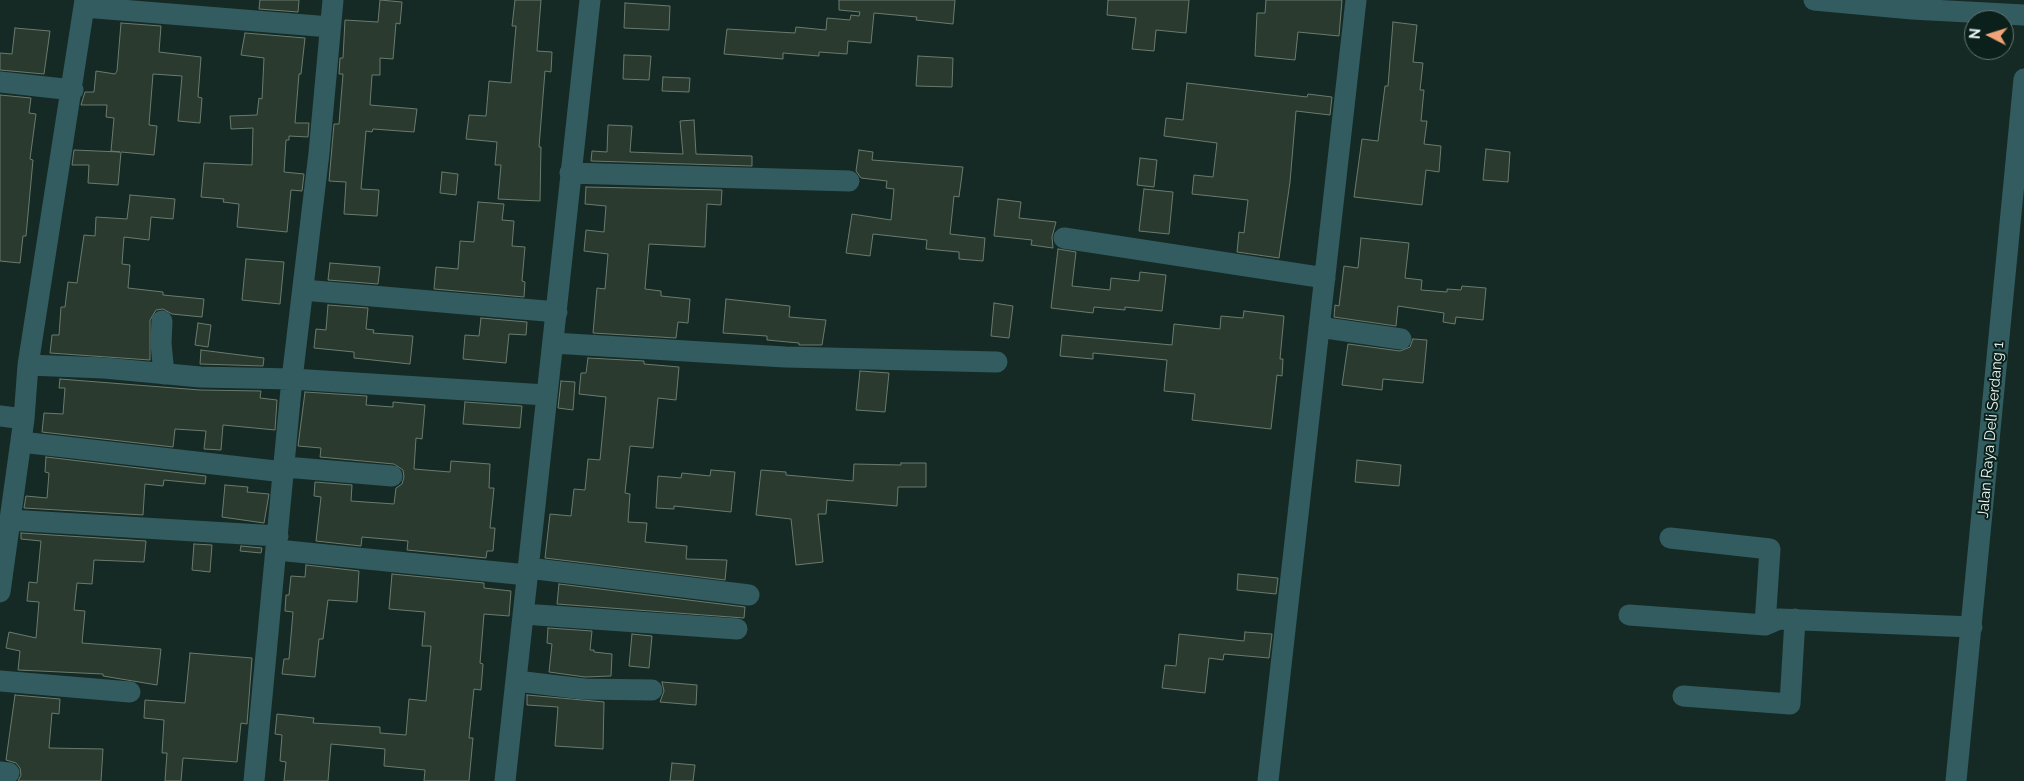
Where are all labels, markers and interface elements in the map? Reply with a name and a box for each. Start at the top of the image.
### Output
north arrow [1964,10,2014,60]
text: N [1967,28,1983,40]
street label: Jalan Raya Deli Serdang 1 [1974,341,2008,519]

